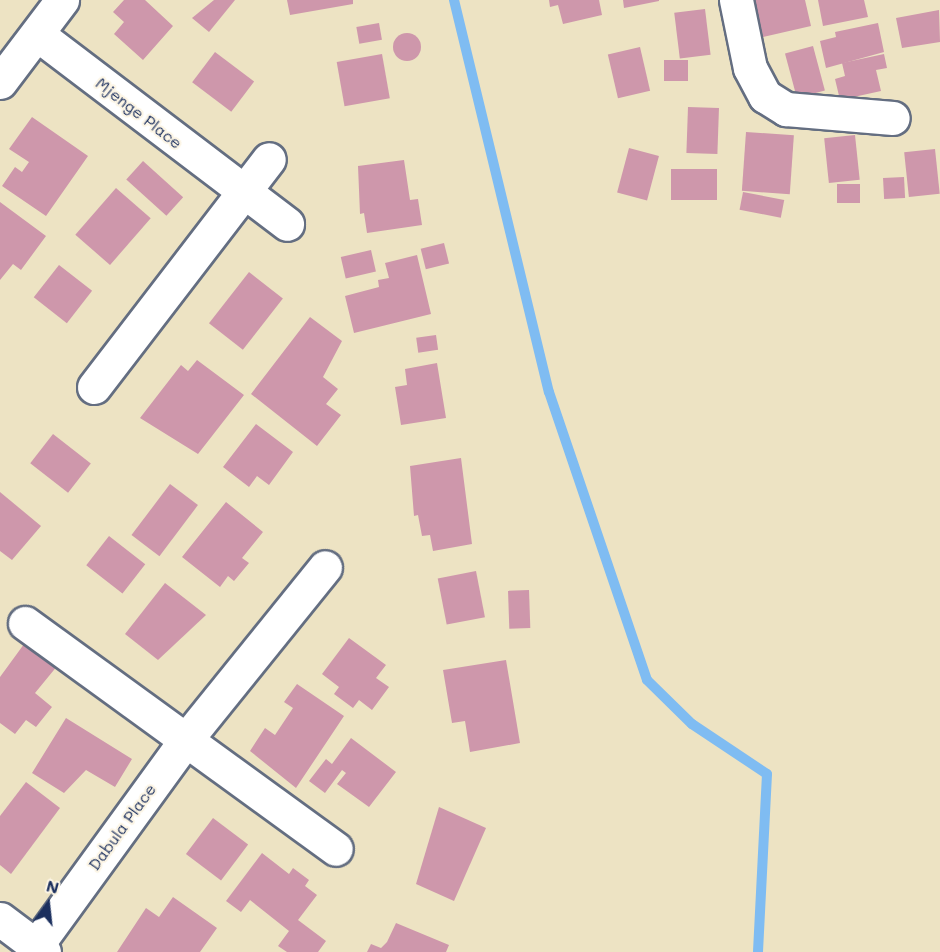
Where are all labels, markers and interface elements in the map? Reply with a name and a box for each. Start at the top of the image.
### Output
street label: Mjenge Place [92,73,186,153]
street label: Dabula Place [84,780,160,874]
north arrow [18,874,78,934]
text: N [44,874,61,898]

